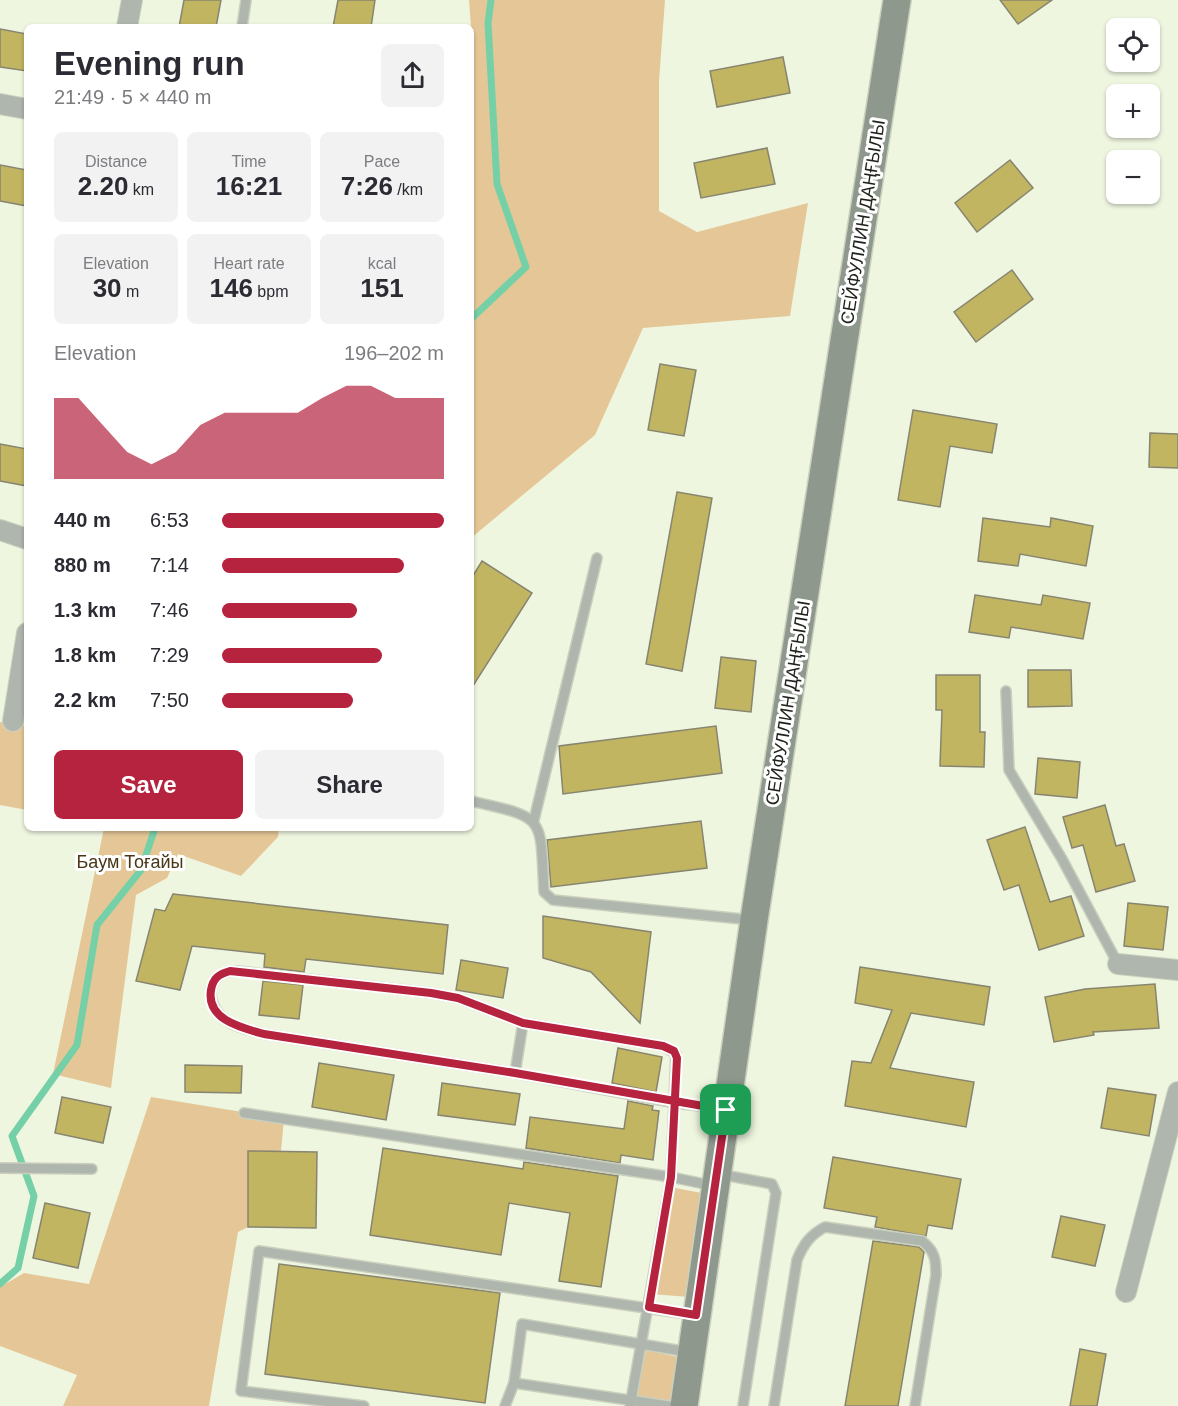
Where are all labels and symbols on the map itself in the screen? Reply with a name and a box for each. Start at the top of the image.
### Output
street label: СЕЙФУЛЛИН ДАҢҒЫЛЫ [836,118,889,326]
street label: СЕЙФУЛЛИН ДАҢҒЫЛЫ [761,599,814,807]
park label: Баум Тоғайы [77,852,183,872]
pin [700,1084,751,1135]

